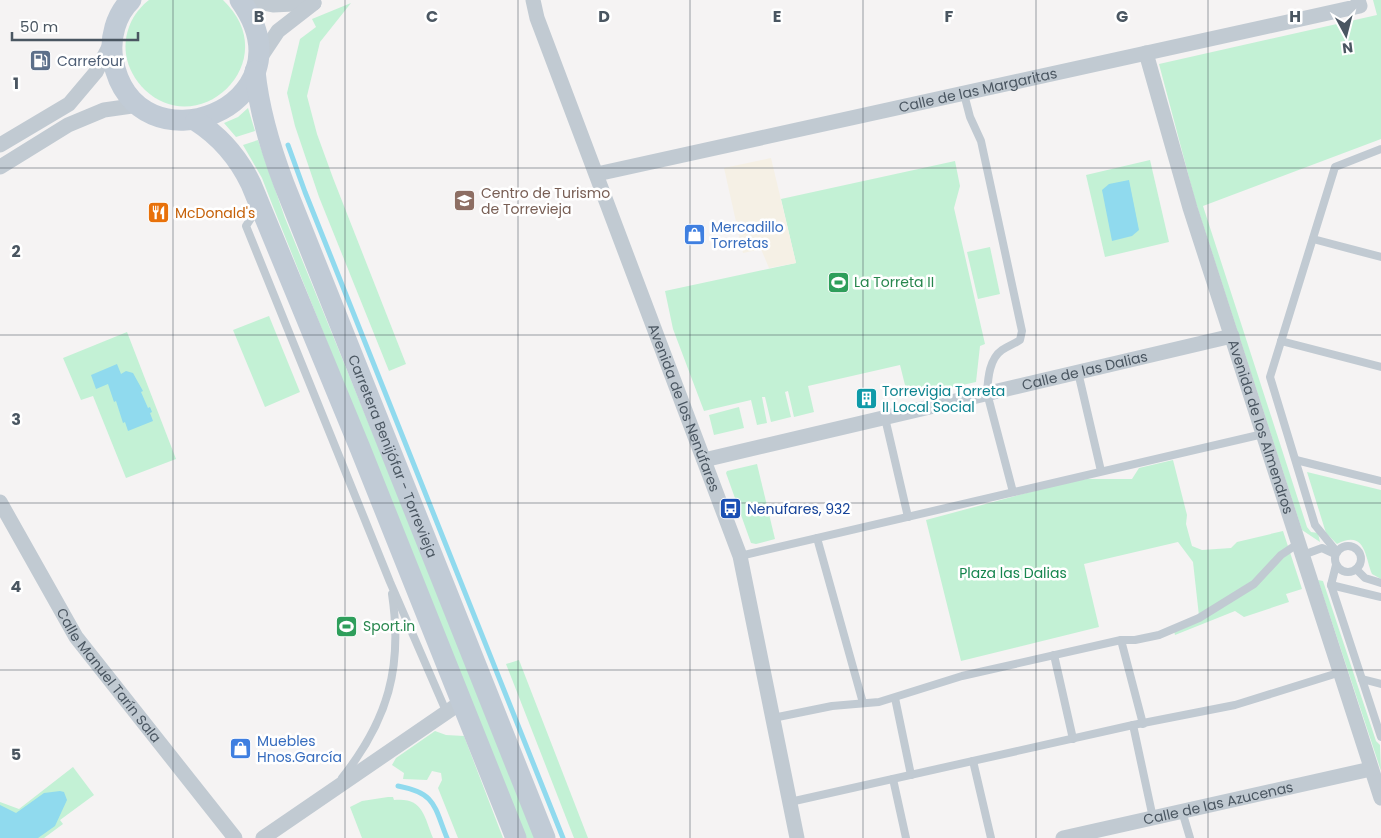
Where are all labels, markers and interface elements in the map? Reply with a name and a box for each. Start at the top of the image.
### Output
text: B [254,5,264,28]
text: C [426,5,438,28]
text: D [598,5,610,28]
text: E [773,5,781,28]
text: F [945,5,954,28]
text: G [1116,5,1128,28]
text: H [1289,5,1301,28]
scale bar [12,10,139,42]
north arrow [1321,10,1371,60]
text: 50 m [20,16,58,37]
text: N [1341,37,1354,58]
fuel station icon: Carrefour [29,49,53,73]
place label: Carrefour [57,51,124,71]
street label: Calle de las Margaritas [897,63,1059,117]
text: 1 [13,72,19,95]
place label: Centro de Turismo de Torrevieja [481,183,610,219]
school or university icon: Centro de Turismo de Torrevieja [453,189,477,213]
restaurant icon: McDonald's [147,201,171,225]
place label: McDonald's [175,203,255,223]
place label: Mercadillo Torretas [711,217,784,253]
shop icon: Mercadillo Torretas [683,223,707,247]
text: 2 [11,240,21,263]
sports icon: La Torreta II [826,270,850,294]
place label: La Torreta II [854,272,934,292]
street label: Avenida de los Nenúfares [643,321,725,495]
street label: Avenida de los Almendros [1223,337,1298,517]
street label: Calle de las Dalias [1020,346,1150,395]
street label: Carretera Benijófar - Torrevieja [343,352,442,561]
place label: Torrevigia Torreta II Local Social [882,381,1005,417]
building icon: Torrevigia Torreta II Local Social [854,387,878,411]
text: 3 [11,408,21,431]
bus stop icon: Nenufares, 932 [719,497,743,521]
place label: Nenufares, 932 [747,499,850,519]
park label: Plaza las Dalias [959,563,1067,583]
text: 4 [11,575,22,598]
street label: Calle Manuel Tarín Sala [52,604,166,747]
sports icon: Sport.in [335,614,359,638]
place label: Sport.in [363,616,415,636]
place label: Muebles Hnos.García [257,731,342,767]
shop icon: Muebles Hnos.García [229,737,253,761]
text: 5 [11,743,21,766]
street label: Calle de las Azucenas [1141,777,1295,830]

